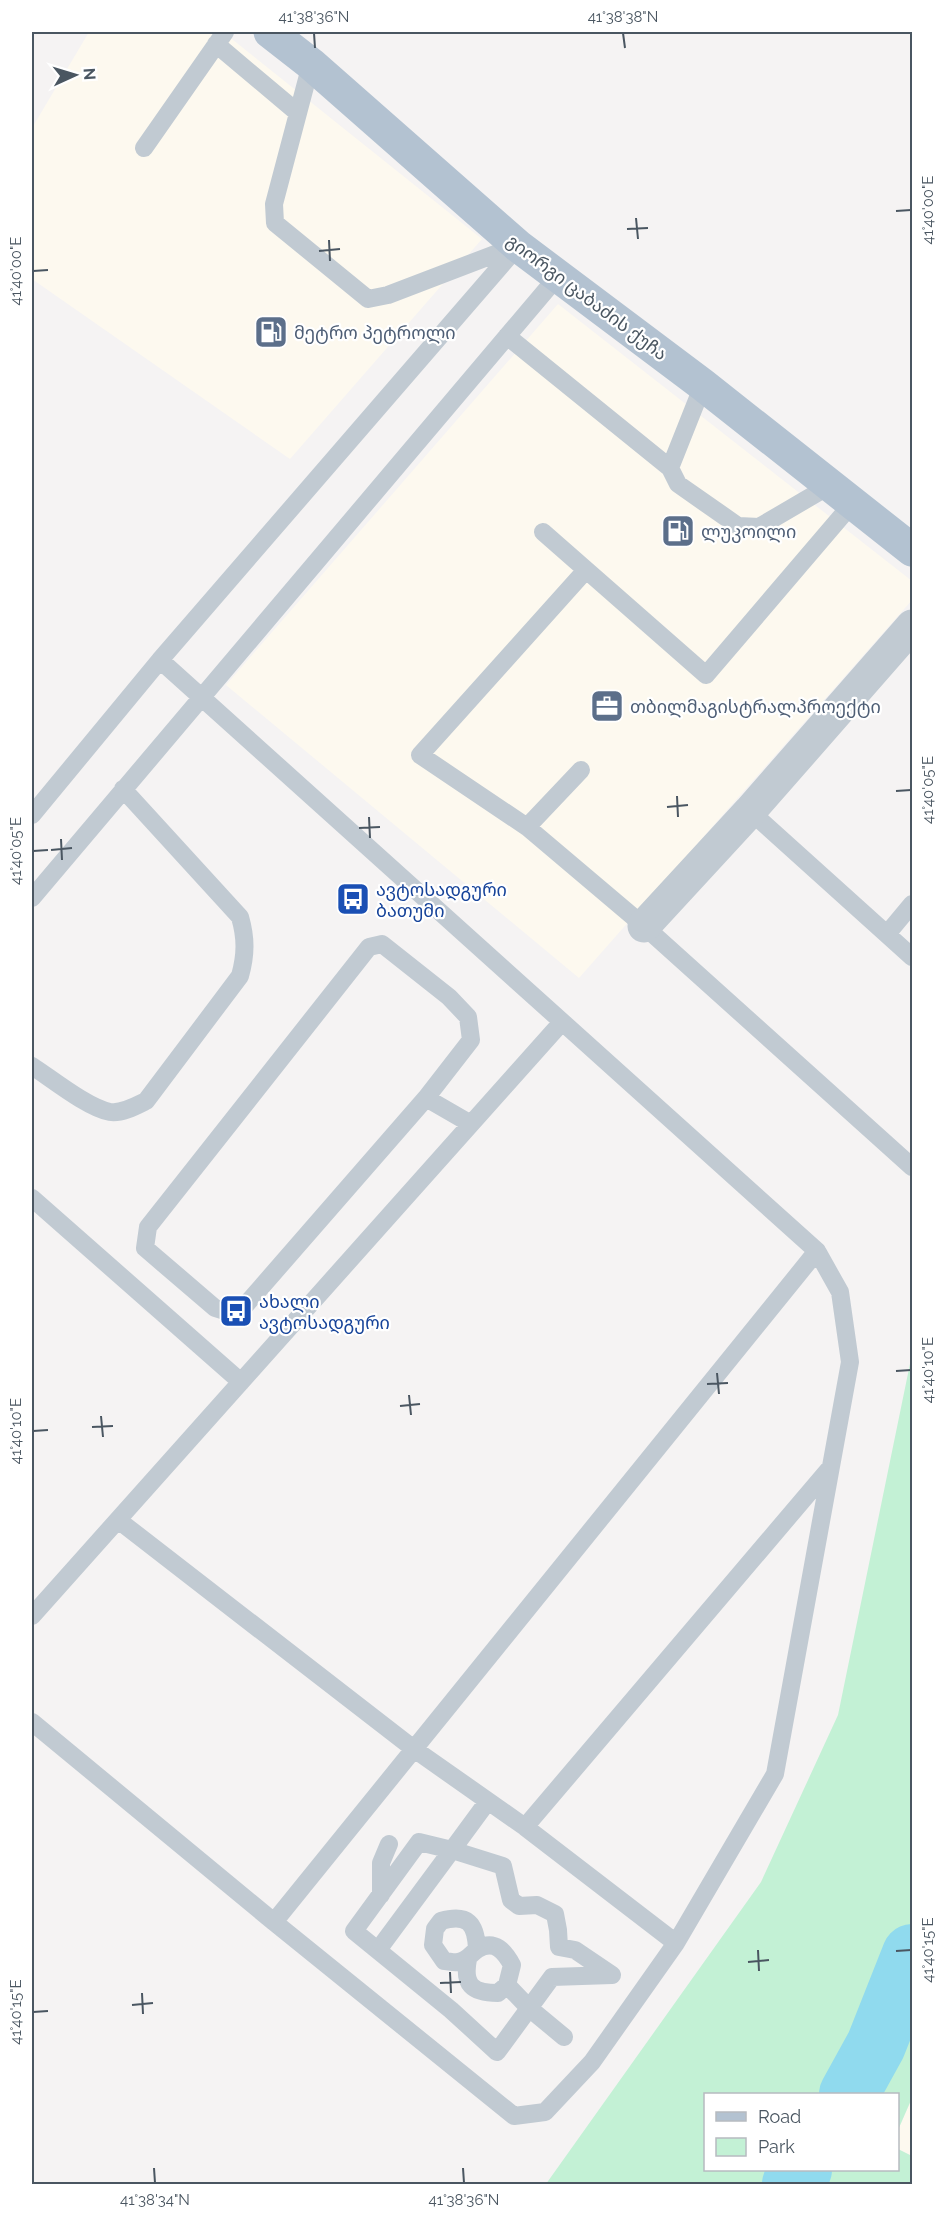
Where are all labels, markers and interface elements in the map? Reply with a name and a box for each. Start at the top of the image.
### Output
text: 41°38'36"N [279,8,349,26]
text: 41°38'38"N [588,8,658,26]
north arrow [45,45,105,105]
text: N [80,67,99,81]
text: 41°40'00"E [919,176,937,244]
street label: გიორგი ცაბაძის ქუჩა [502,230,671,365]
text: 41°40'00"E [7,237,25,305]
fuel station icon: მეტრო პეტროლი [253,314,289,350]
place label: მეტრო პეტროლი [294,322,456,344]
fuel station icon: ლუკოილი [660,513,696,549]
place label: ლუკოილი [701,521,796,543]
office icon: თბილმაგისტრალპროექტი [589,688,625,724]
place label: თბილმაგისტრალპროექტი [630,696,881,718]
text: 41°40'05"E [919,756,937,824]
text: 41°40'05"E [7,817,25,885]
place label: ავტოსადგური ბათუმი [376,879,507,922]
bus stop icon: ავტოსადგური ბათუმი [335,881,371,917]
place label: ახალი ავტოსადგური [259,1291,390,1334]
bus stop icon: ახალი ავტოსადგური [218,1293,254,1329]
text: 41°40'10"E [919,1337,937,1403]
text: 41°40'10"E [7,1398,25,1464]
text: 41°40'15"E [919,1917,937,1983]
text: 41°40'15"E [7,1979,25,2045]
legend [704,2093,899,2171]
text: Road [758,2106,801,2127]
text: Park [758,2136,795,2157]
text: 41°38'34"N [120,2191,190,2209]
text: 41°38'36"N [429,2191,499,2209]

